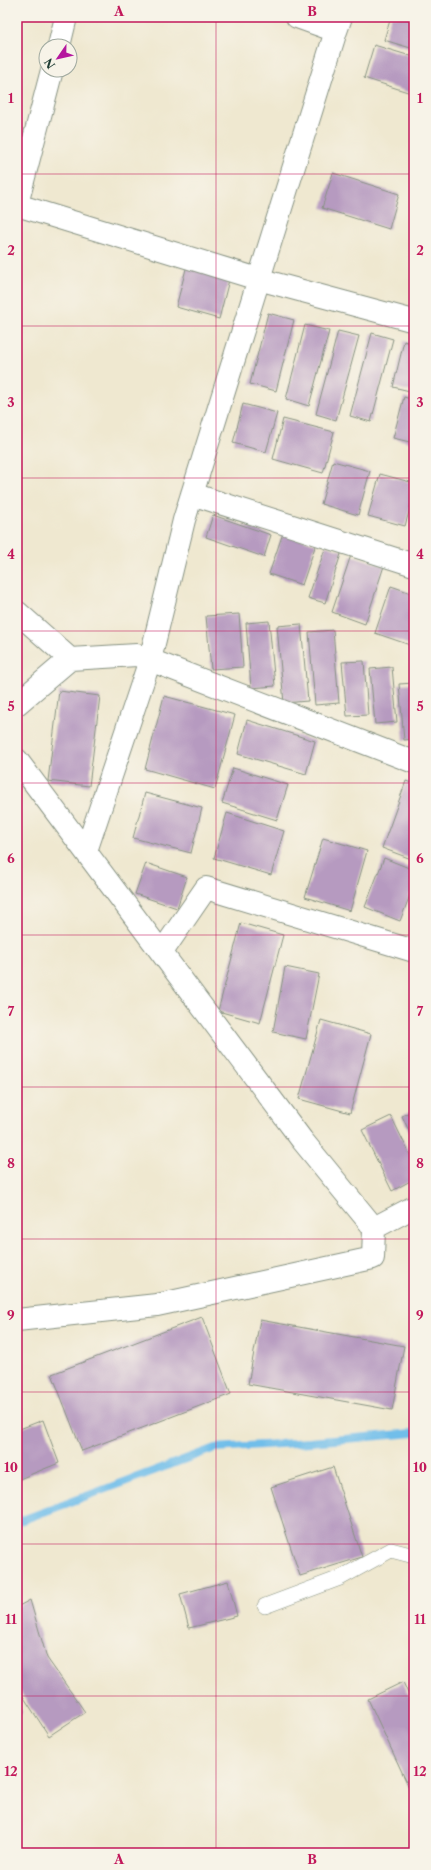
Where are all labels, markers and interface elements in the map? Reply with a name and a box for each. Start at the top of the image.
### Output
text: A [113,3,125,19]
text: B [307,3,317,19]
north arrow [38,38,78,78]
text: N [41,55,58,71]
text: 1 [8,90,14,106]
text: 1 [417,90,423,106]
text: 2 [7,242,15,258]
text: 2 [416,242,424,258]
text: 3 [7,394,15,410]
text: 3 [416,394,424,410]
text: 4 [7,546,15,562]
text: 4 [416,546,424,562]
text: 5 [7,698,15,714]
text: 5 [416,698,424,714]
text: 6 [7,850,15,866]
text: 6 [416,850,424,866]
text: 7 [8,1003,15,1019]
text: 7 [417,1003,424,1019]
text: 8 [7,1155,15,1171]
text: 8 [416,1155,424,1171]
text: 9 [7,1307,15,1323]
text: 9 [416,1307,424,1323]
text: 10 [4,1459,18,1475]
text: 10 [413,1459,427,1475]
text: 11 [5,1611,17,1627]
text: 11 [414,1611,426,1627]
text: 12 [4,1763,18,1779]
text: 12 [413,1763,427,1779]
text: A [113,1851,125,1867]
text: B [307,1851,317,1867]

